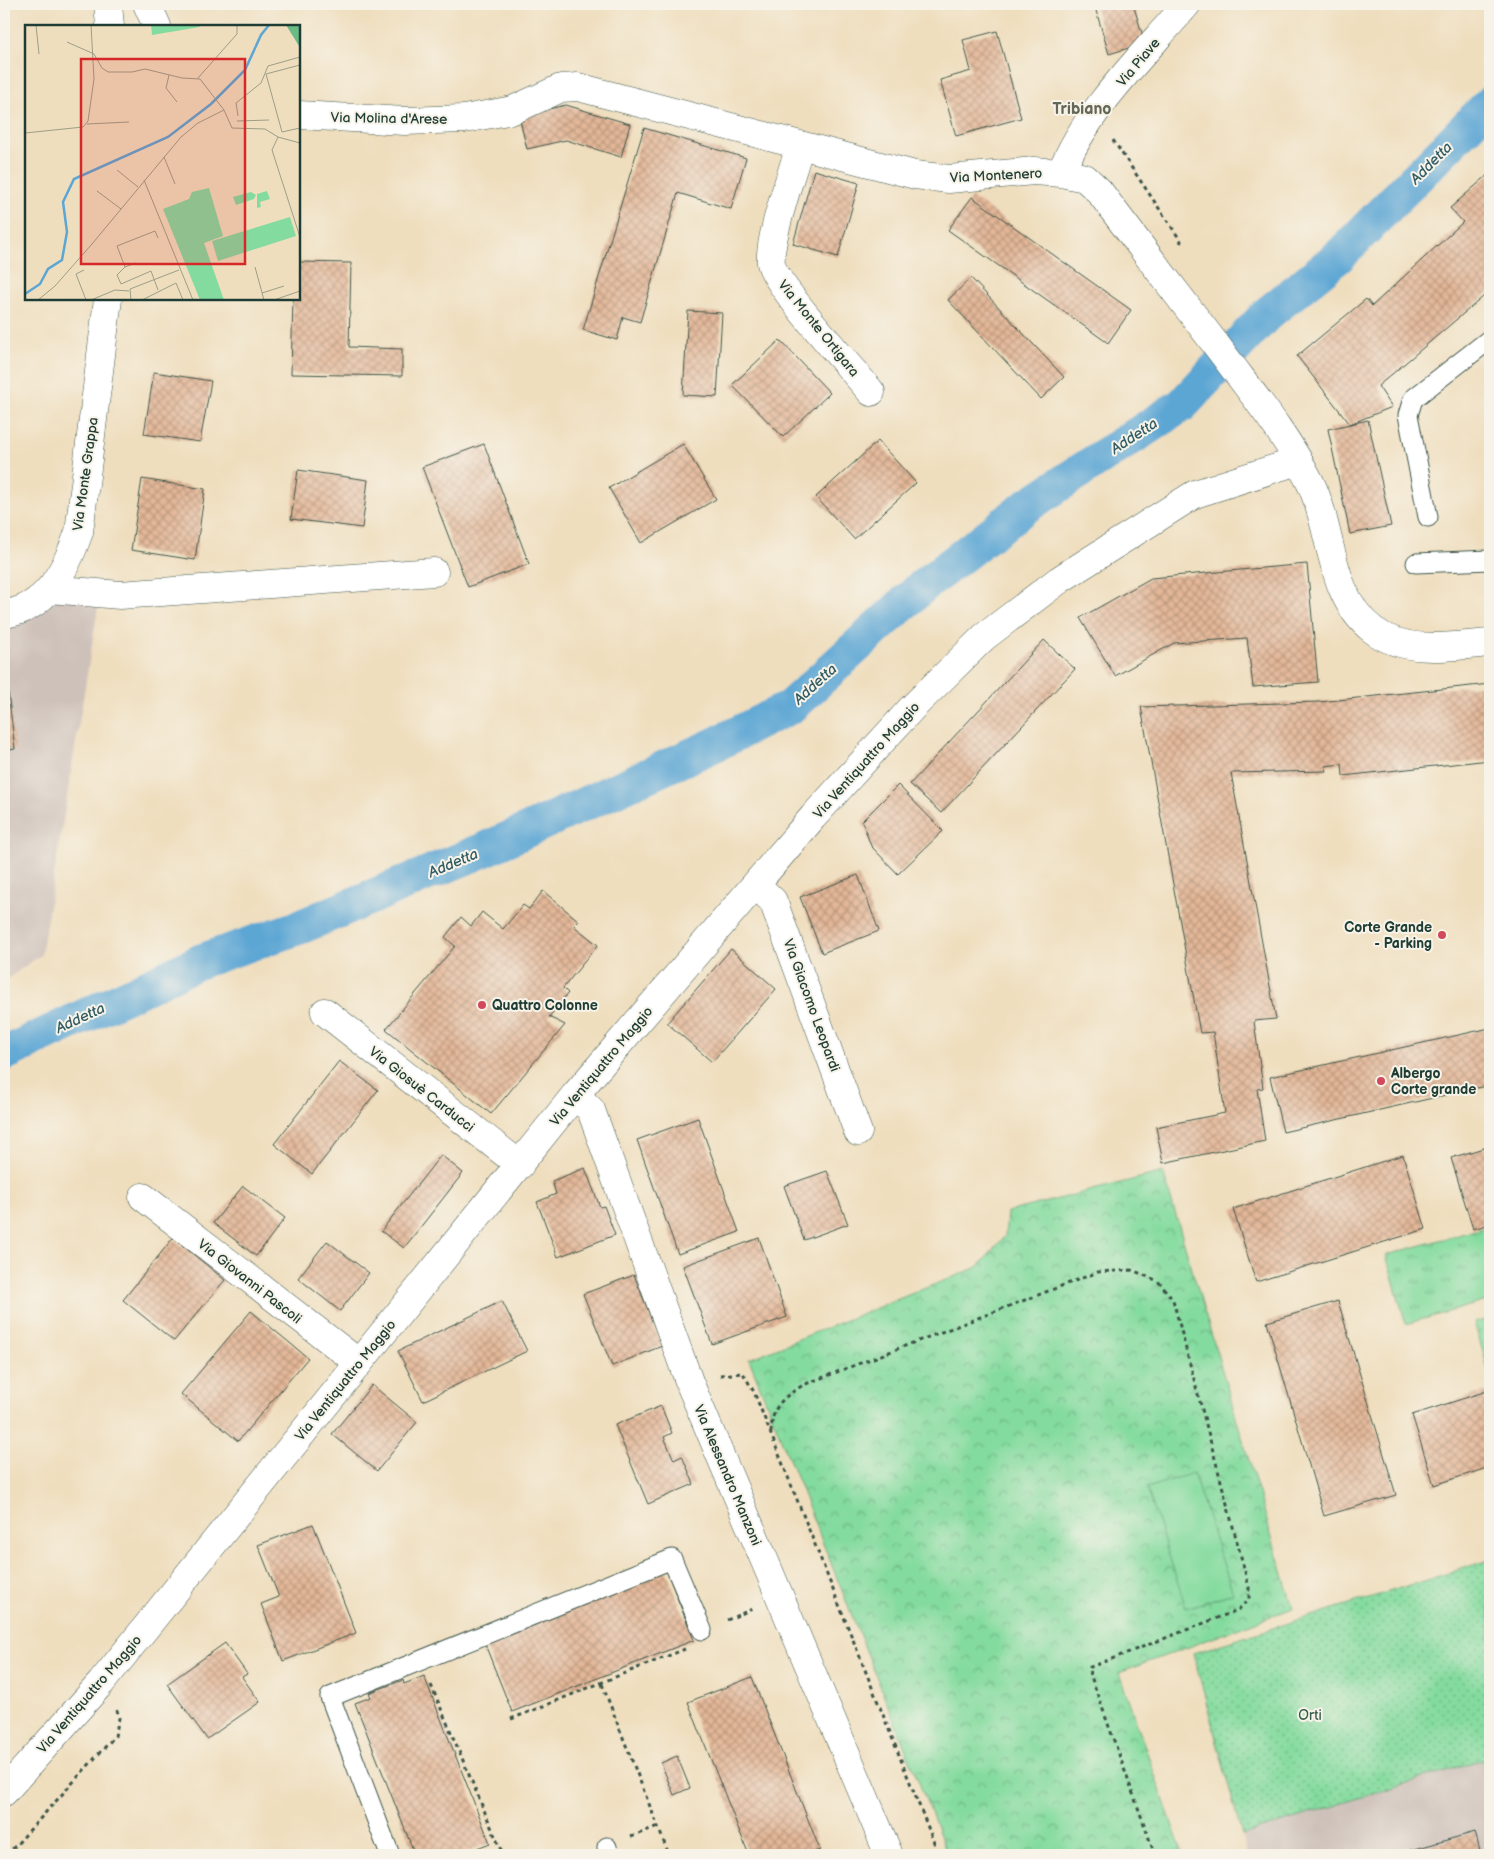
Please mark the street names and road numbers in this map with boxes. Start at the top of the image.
street label: Via Piave [1113,34,1164,90]
street label: Via Molina d'Arese [330,109,448,128]
street label: Via Montenero [949,165,1043,186]
street label: Via Monte Ortigara [774,276,863,380]
street label: Via Monte Grappa [69,416,102,532]
street label: Via Ventiquattro Maggio [810,699,923,822]
street label: Via Giacomo Leopardi [780,936,843,1074]
street label: Via Ventiquattro Maggio [546,1003,656,1130]
street label: Via Giosuè Carducci [366,1043,478,1136]
street label: Via Giovanni Pascoli [194,1235,305,1327]
street label: Via Ventiquattro Maggio [291,1316,400,1444]
street label: Via Alessandro Manzoni [690,1402,765,1548]
street label: Via Ventiquattro Maggio [33,1632,145,1757]

